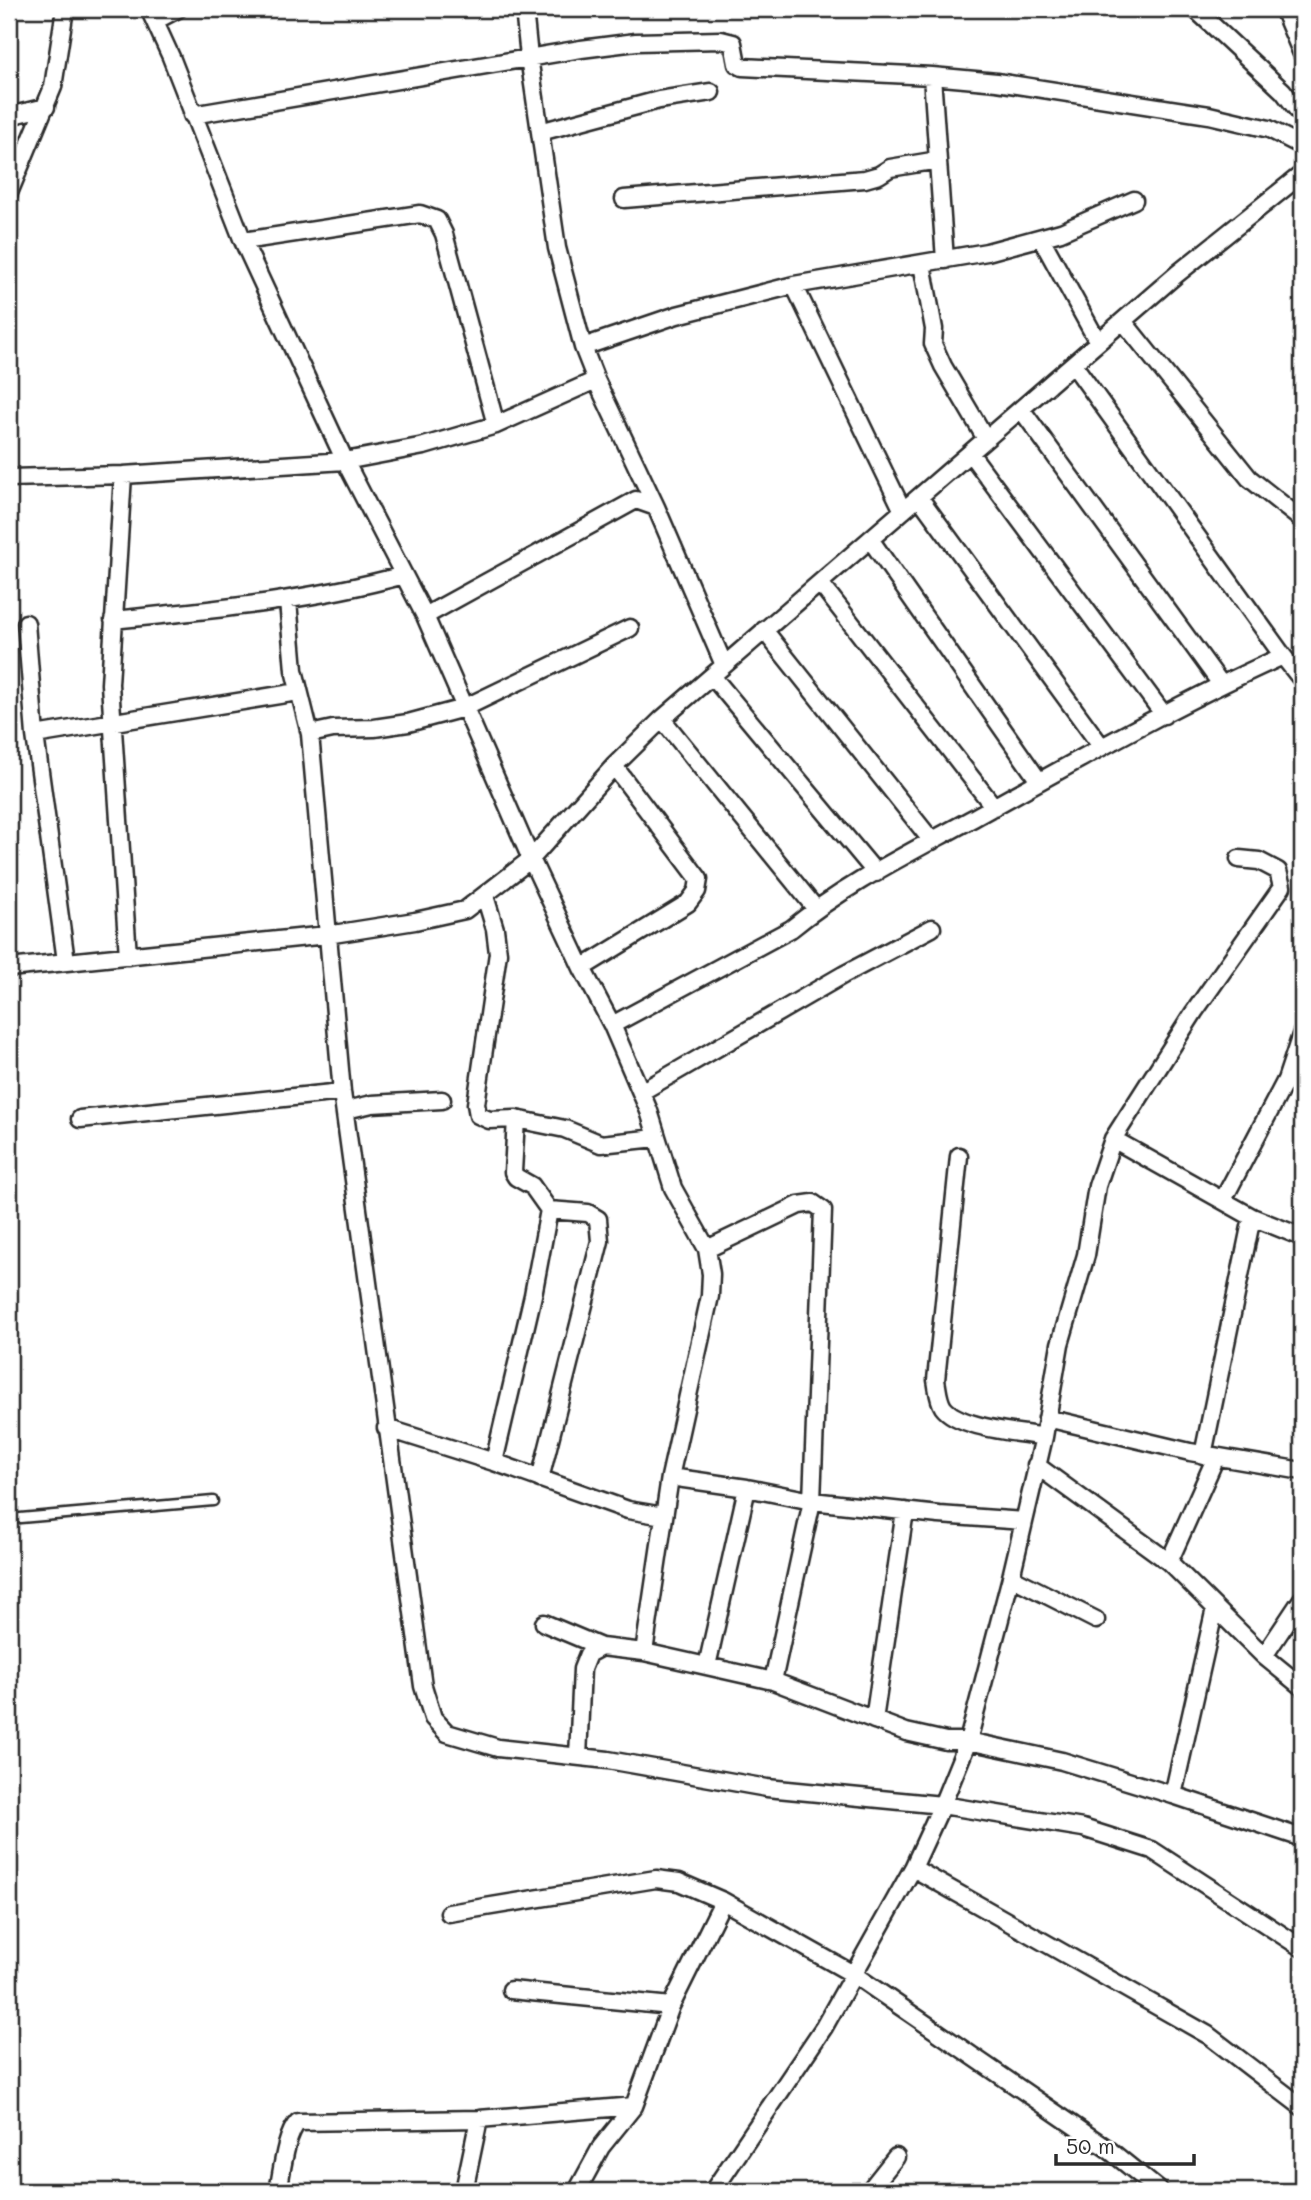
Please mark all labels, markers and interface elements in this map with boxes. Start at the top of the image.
scale bar [1056,2123,1194,2167]
text: 50 m [1066,2132,1115,2159]

